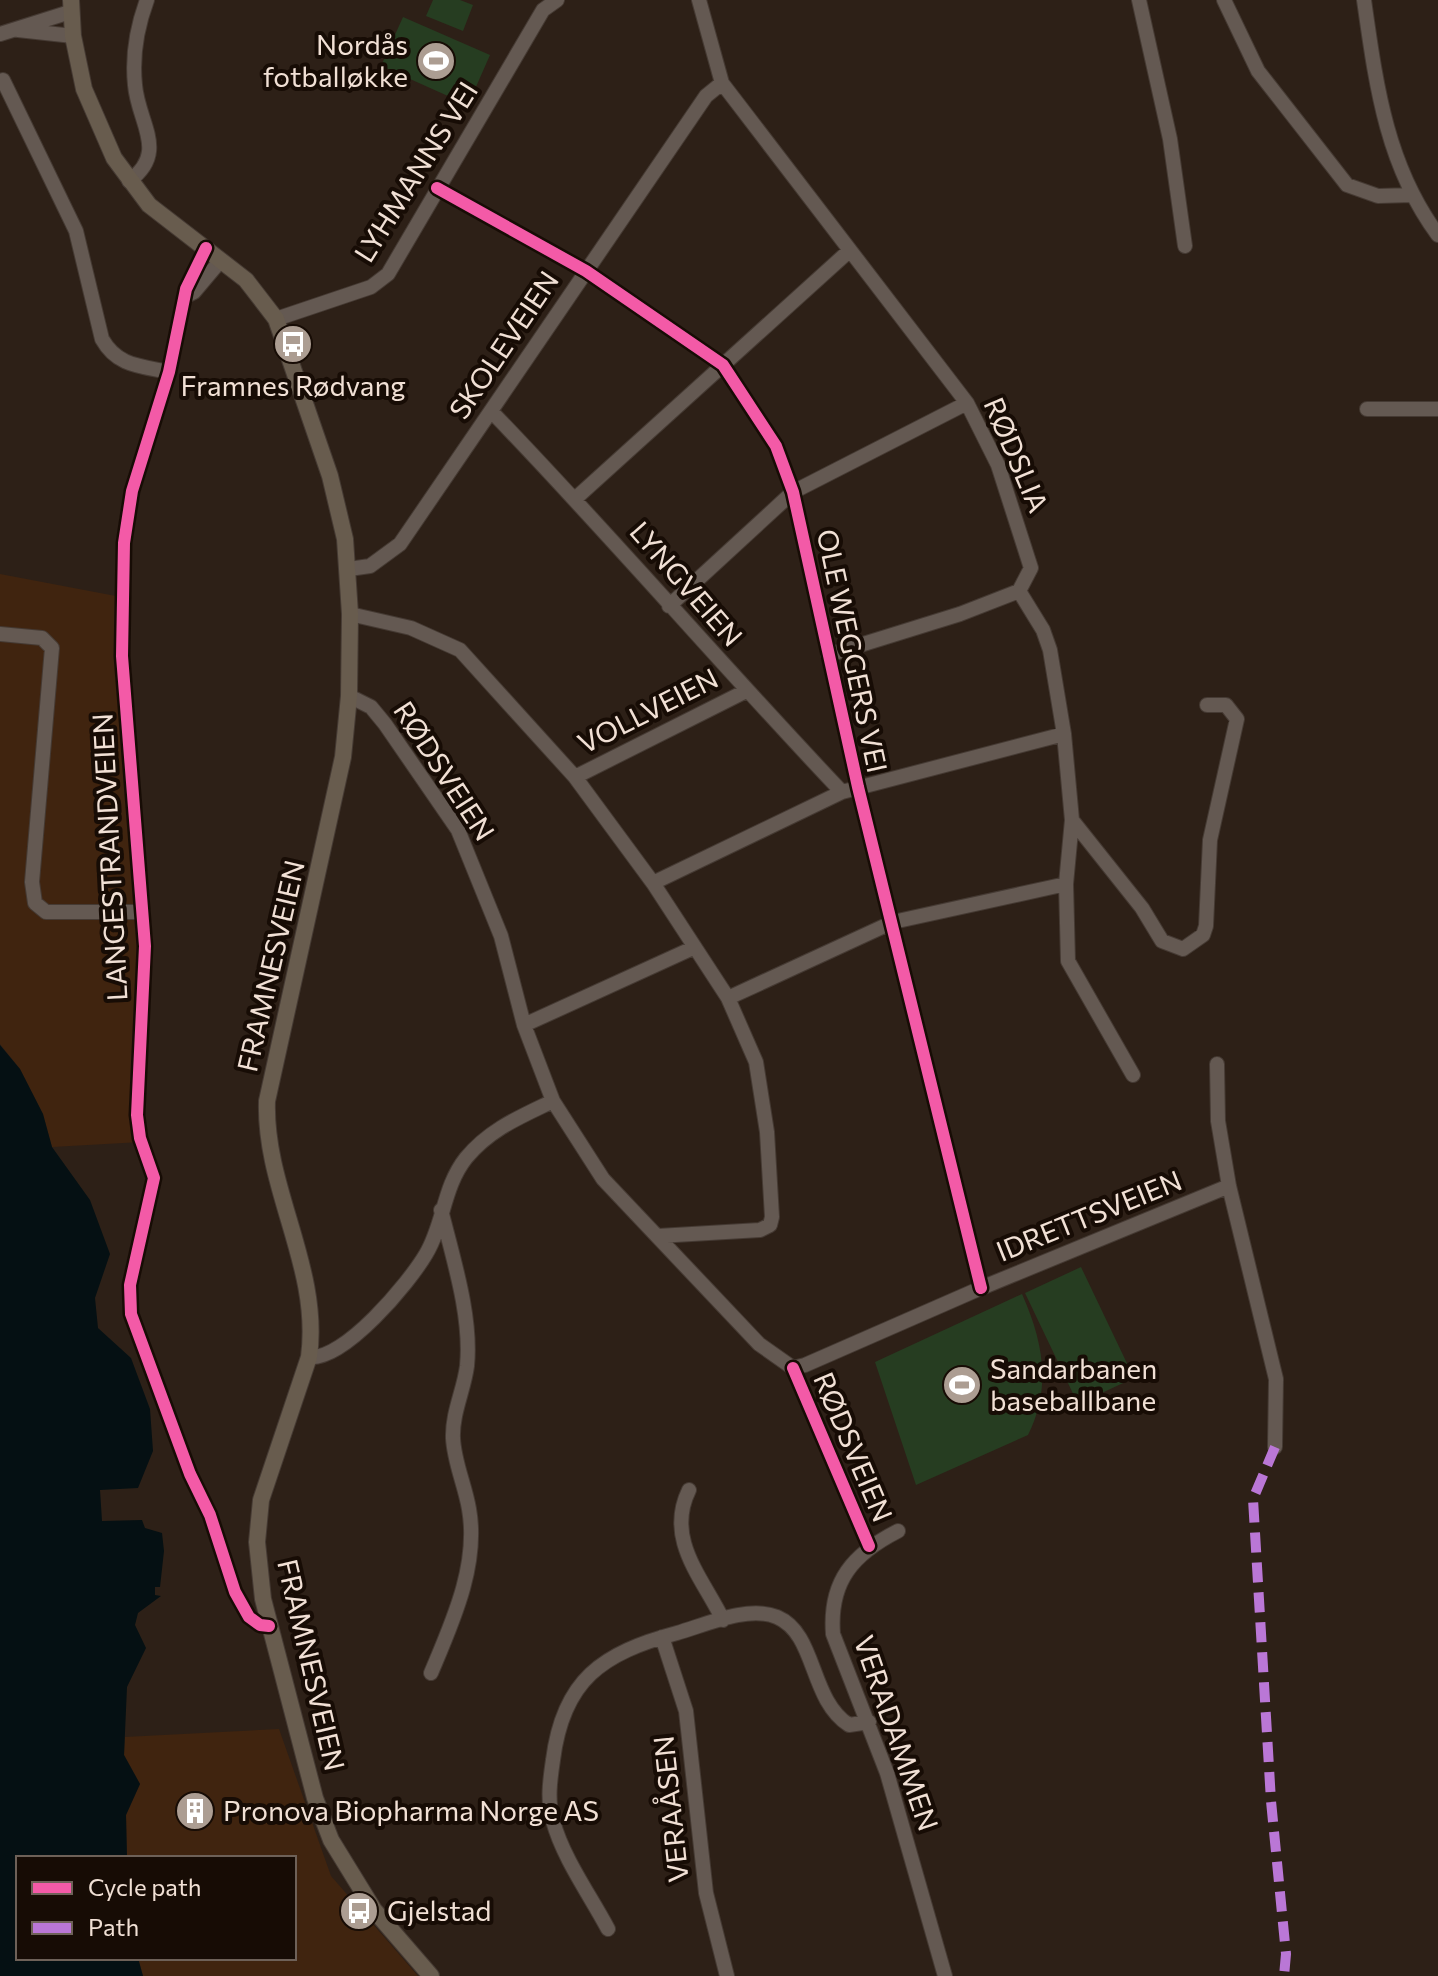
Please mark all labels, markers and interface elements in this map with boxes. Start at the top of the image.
place label: Nordås fotballøkke [263,27,408,93]
sports icon: Nordås fotballøkke [415,40,457,82]
street label: LYHMANNS VEI [346,75,484,268]
street label: SKOLEVEIEN [441,264,565,425]
bus stop icon: Framnes Rødvang [272,323,314,365]
place label: Framnes Rødvang [180,368,406,402]
street label: RØDSLIA [978,392,1056,517]
street label: LYNGVEIEN [623,514,750,653]
street label: OLE WEGGERS VEI [811,526,895,776]
street label: VOLLVEIEN [572,660,723,760]
street label: RØDSVEIEN [387,694,502,846]
street label: LANGESTRANDVEIEN [84,712,134,1002]
street label: FRAMNESVEIEN [229,857,311,1075]
street label: IDRETTSVEIEN [991,1162,1186,1268]
place label: Sandarbanen baseballbane [990,1351,1157,1417]
sports icon: Sandarbanen baseballbane [941,1364,983,1406]
street label: RØDSVEIEN [807,1367,901,1526]
street label: FRAMNESVEIEN [271,1556,353,1774]
street label: VERADAMMEN [848,1631,946,1835]
street label: VERAÅSEN [645,1734,695,1884]
building icon: Pronova Biopharma Norge AS [174,1790,216,1832]
place label: Pronova Biopharma Norge AS [223,1793,599,1827]
legend [16,1856,296,1960]
text: Cycle path [88,1872,202,1901]
bus stop icon: Gjelstad [338,1890,380,1932]
place label: Gjelstad [387,1893,492,1927]
text: Path [88,1912,139,1941]

